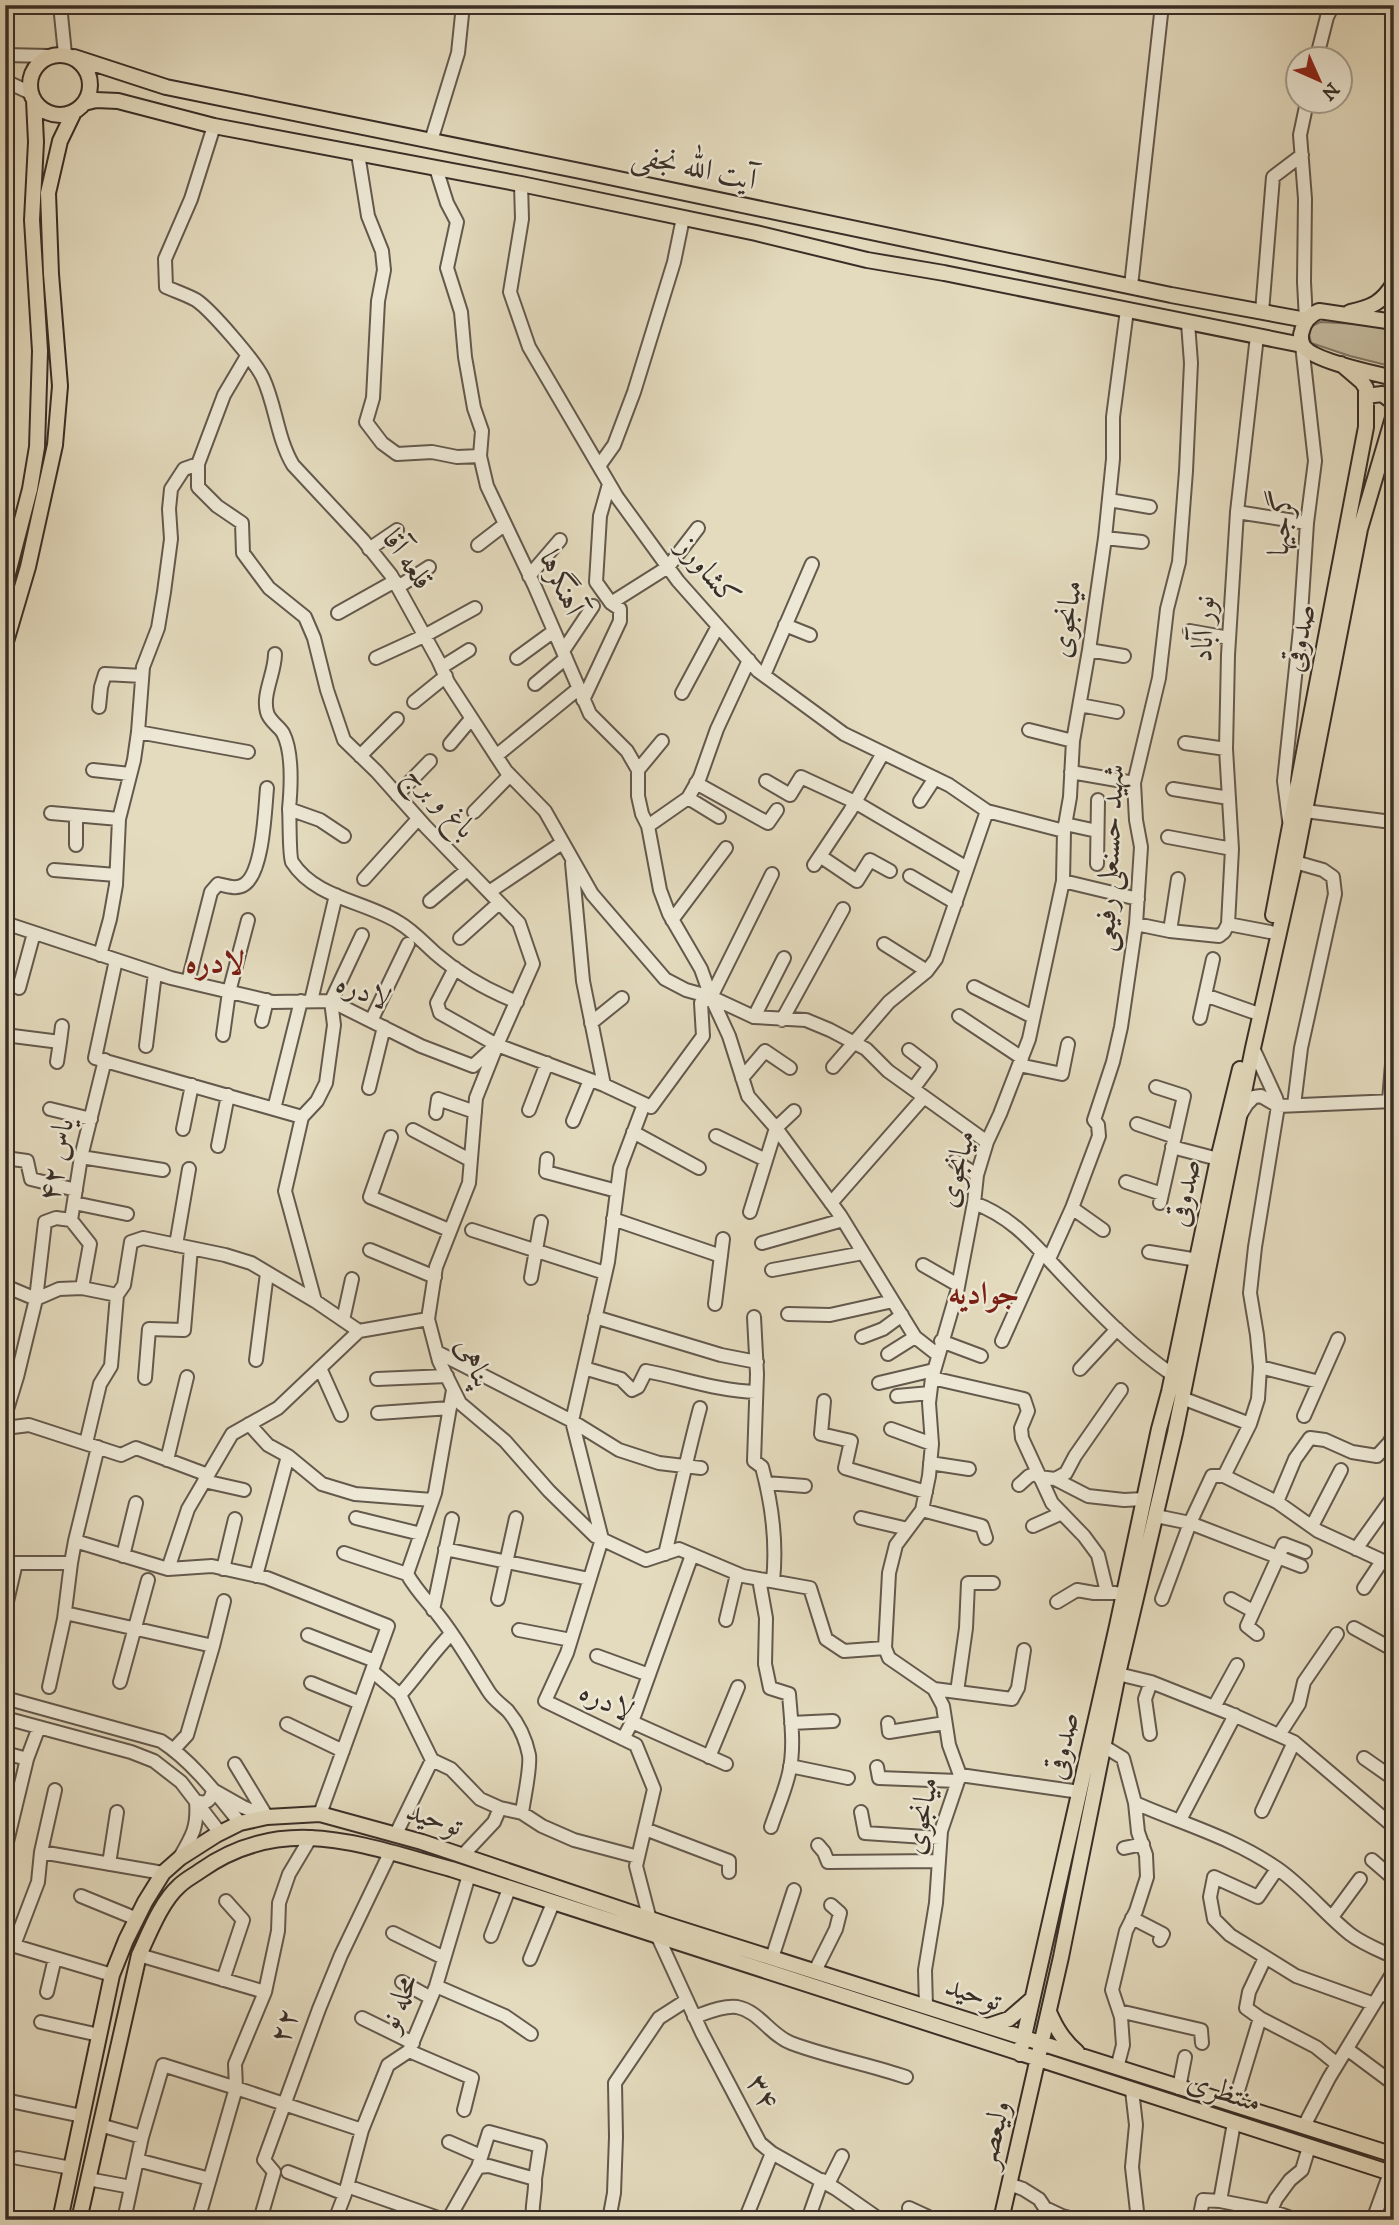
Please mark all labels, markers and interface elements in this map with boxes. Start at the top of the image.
north arrow [1284,46,1354,116]
text: N [1316,77,1344,105]
street label: آیت الله نجفی [628,131,764,202]
street label: گرجیها [1258,488,1303,557]
street label: قلعه آقا [373,522,442,598]
street label: کشاورز [666,527,748,614]
street label: آهنگرها [530,544,594,625]
street label: میانجوی [1043,577,1091,661]
street label: نور آباد [1183,595,1224,663]
street label: صدوقی [1275,601,1325,675]
street label: باغ و برج [392,757,483,851]
street label: شهید حسنعلی رفیعی [1087,763,1135,953]
district label: لادره [185,944,245,984]
street label: لادره [330,965,396,1019]
street label: یاس ۴۲ [31,1114,83,1205]
street label: میانجوی [930,1126,984,1212]
street label: صدوقی [1160,1156,1210,1230]
district label: جوادیه [948,1275,1020,1315]
street label: پناهی [444,1332,502,1395]
street label: لادره [573,1673,639,1731]
street label: صدوقی [1038,1709,1088,1783]
street label: میانجوی [896,1774,948,1858]
street label: توحید [401,1793,467,1846]
street label: توحید [940,1968,1006,2021]
street label: محله نو [369,1969,427,2040]
street label: ۲۲ [262,2003,308,2049]
street label: منتظری [1182,2063,1266,2121]
street label: ۳۴ [737,2068,787,2116]
street label: ولیعصر [968,2097,1020,2174]

